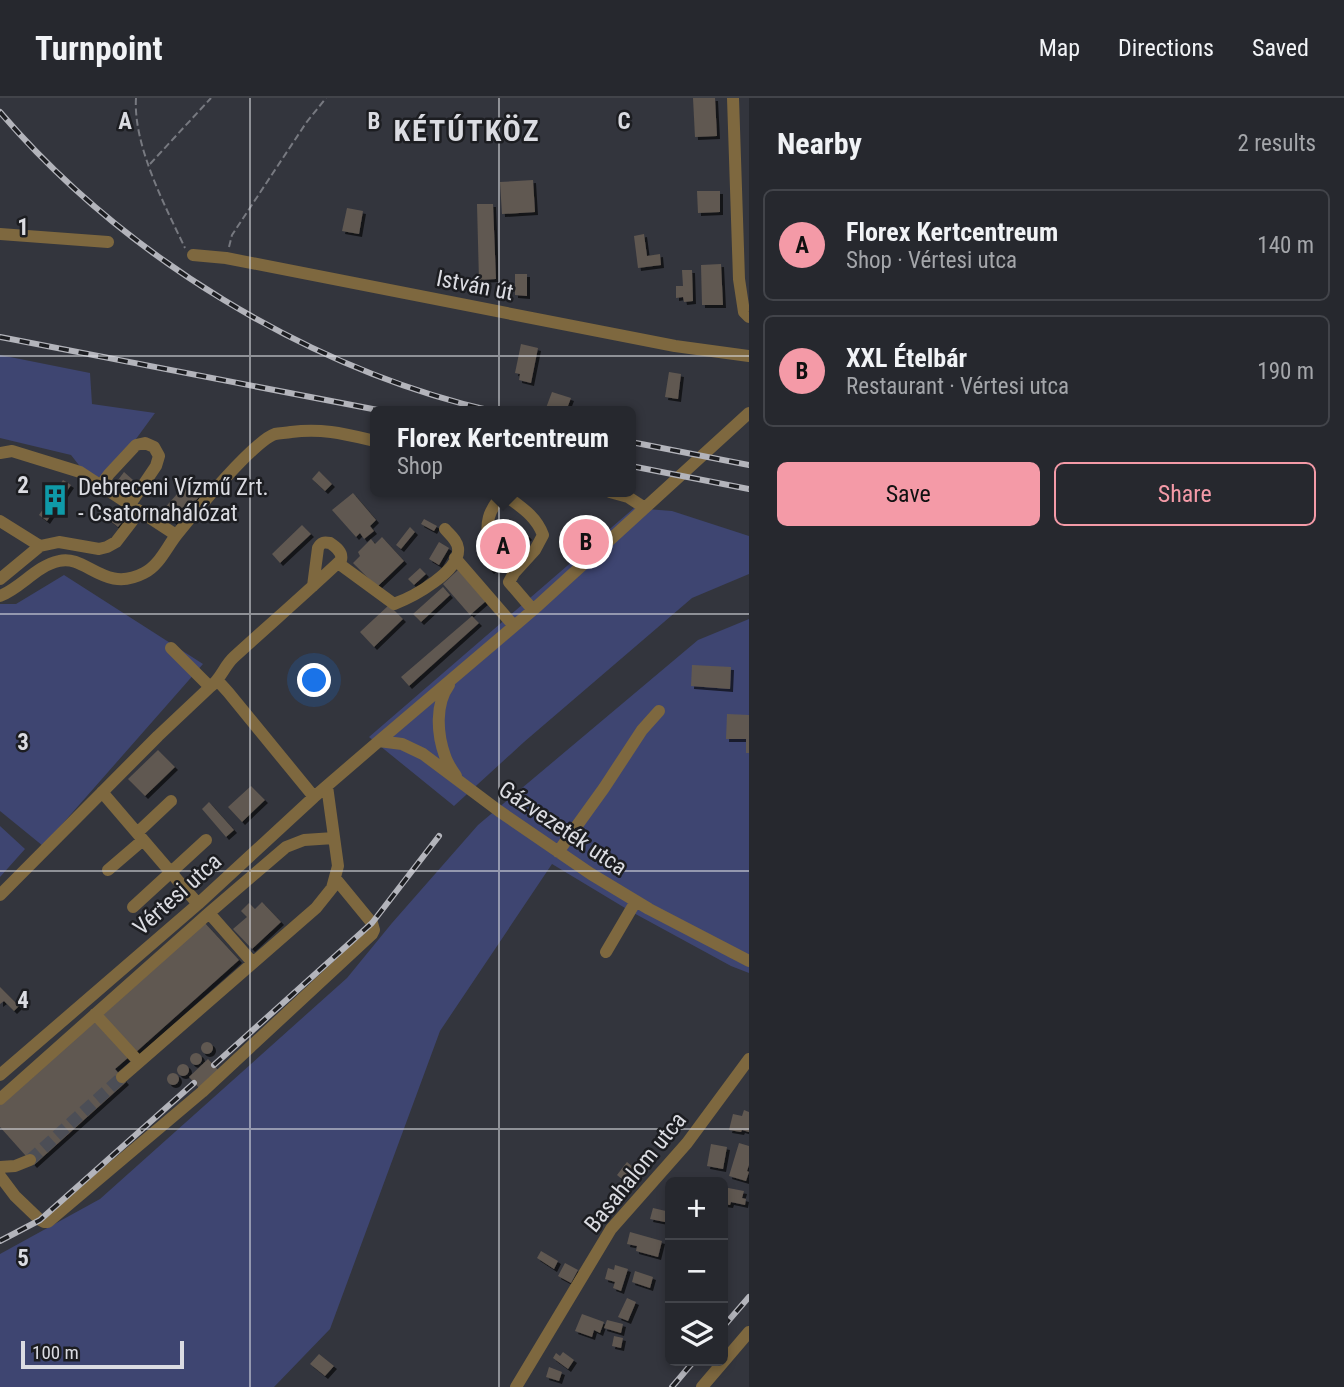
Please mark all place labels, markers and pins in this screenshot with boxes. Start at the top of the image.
place label: Debreceni Vízmű Zrt. - Csatornahálózat [78,474,269,527]
building icon: Debreceni Vízmű Zrt. - Csatornahálózat [38,483,72,517]
pin: B [563,516,609,568]
pin: A [480,520,526,572]

